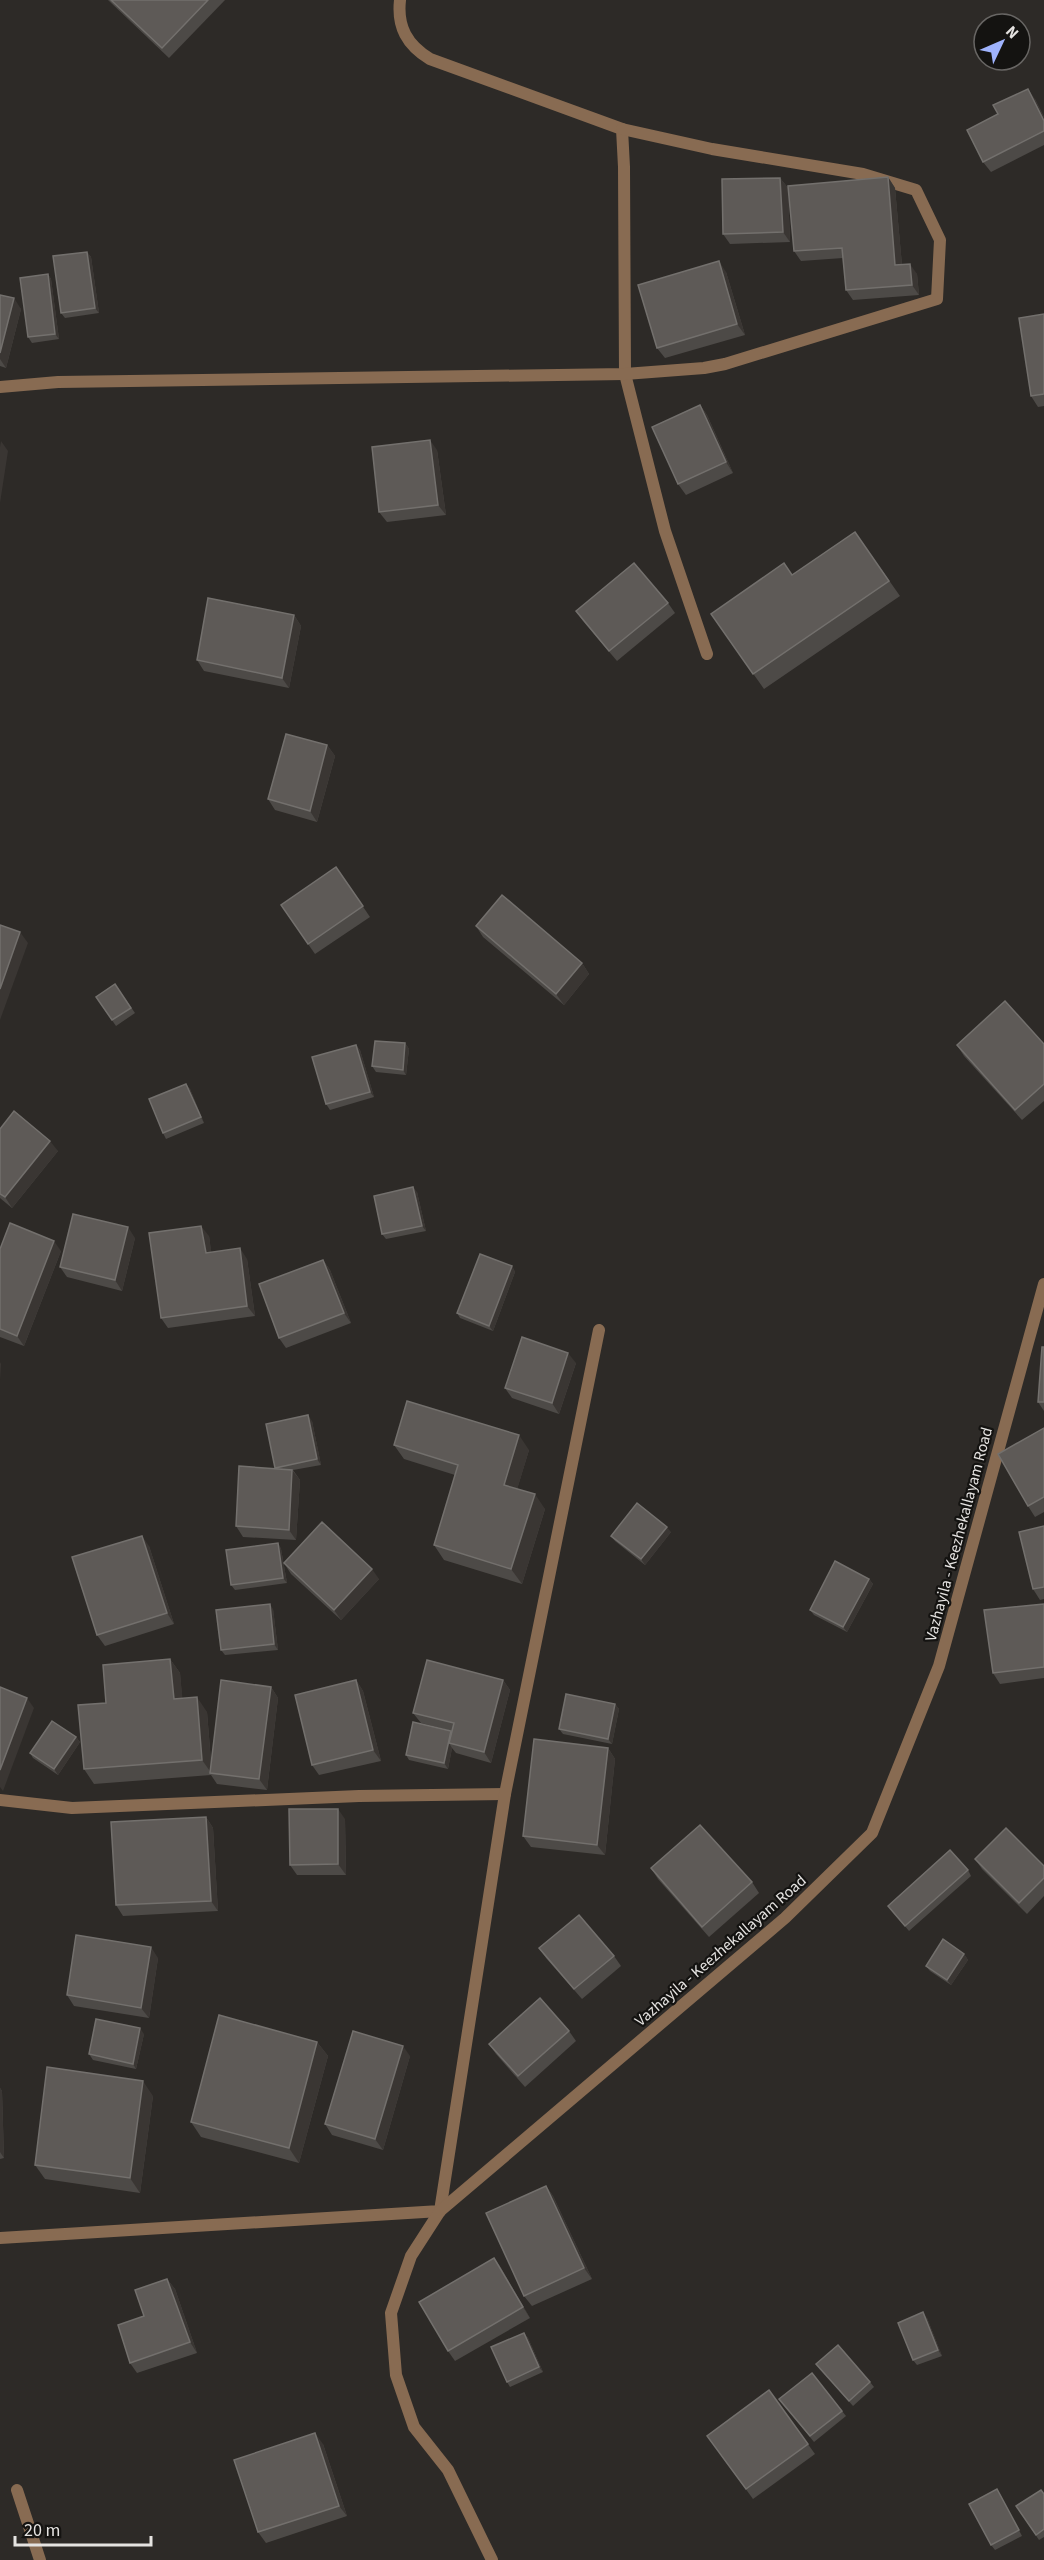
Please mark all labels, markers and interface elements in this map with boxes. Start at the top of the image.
north arrow [972,12,1032,72]
text: N [1000,21,1024,44]
street label: Vazhayila - Keezhekallayam Road [920,1425,998,1644]
street label: Vazhayila - Keezhekallayam Road [630,1870,811,2032]
scale bar [15,2509,152,2547]
text: 20 m [24,2518,60,2543]

